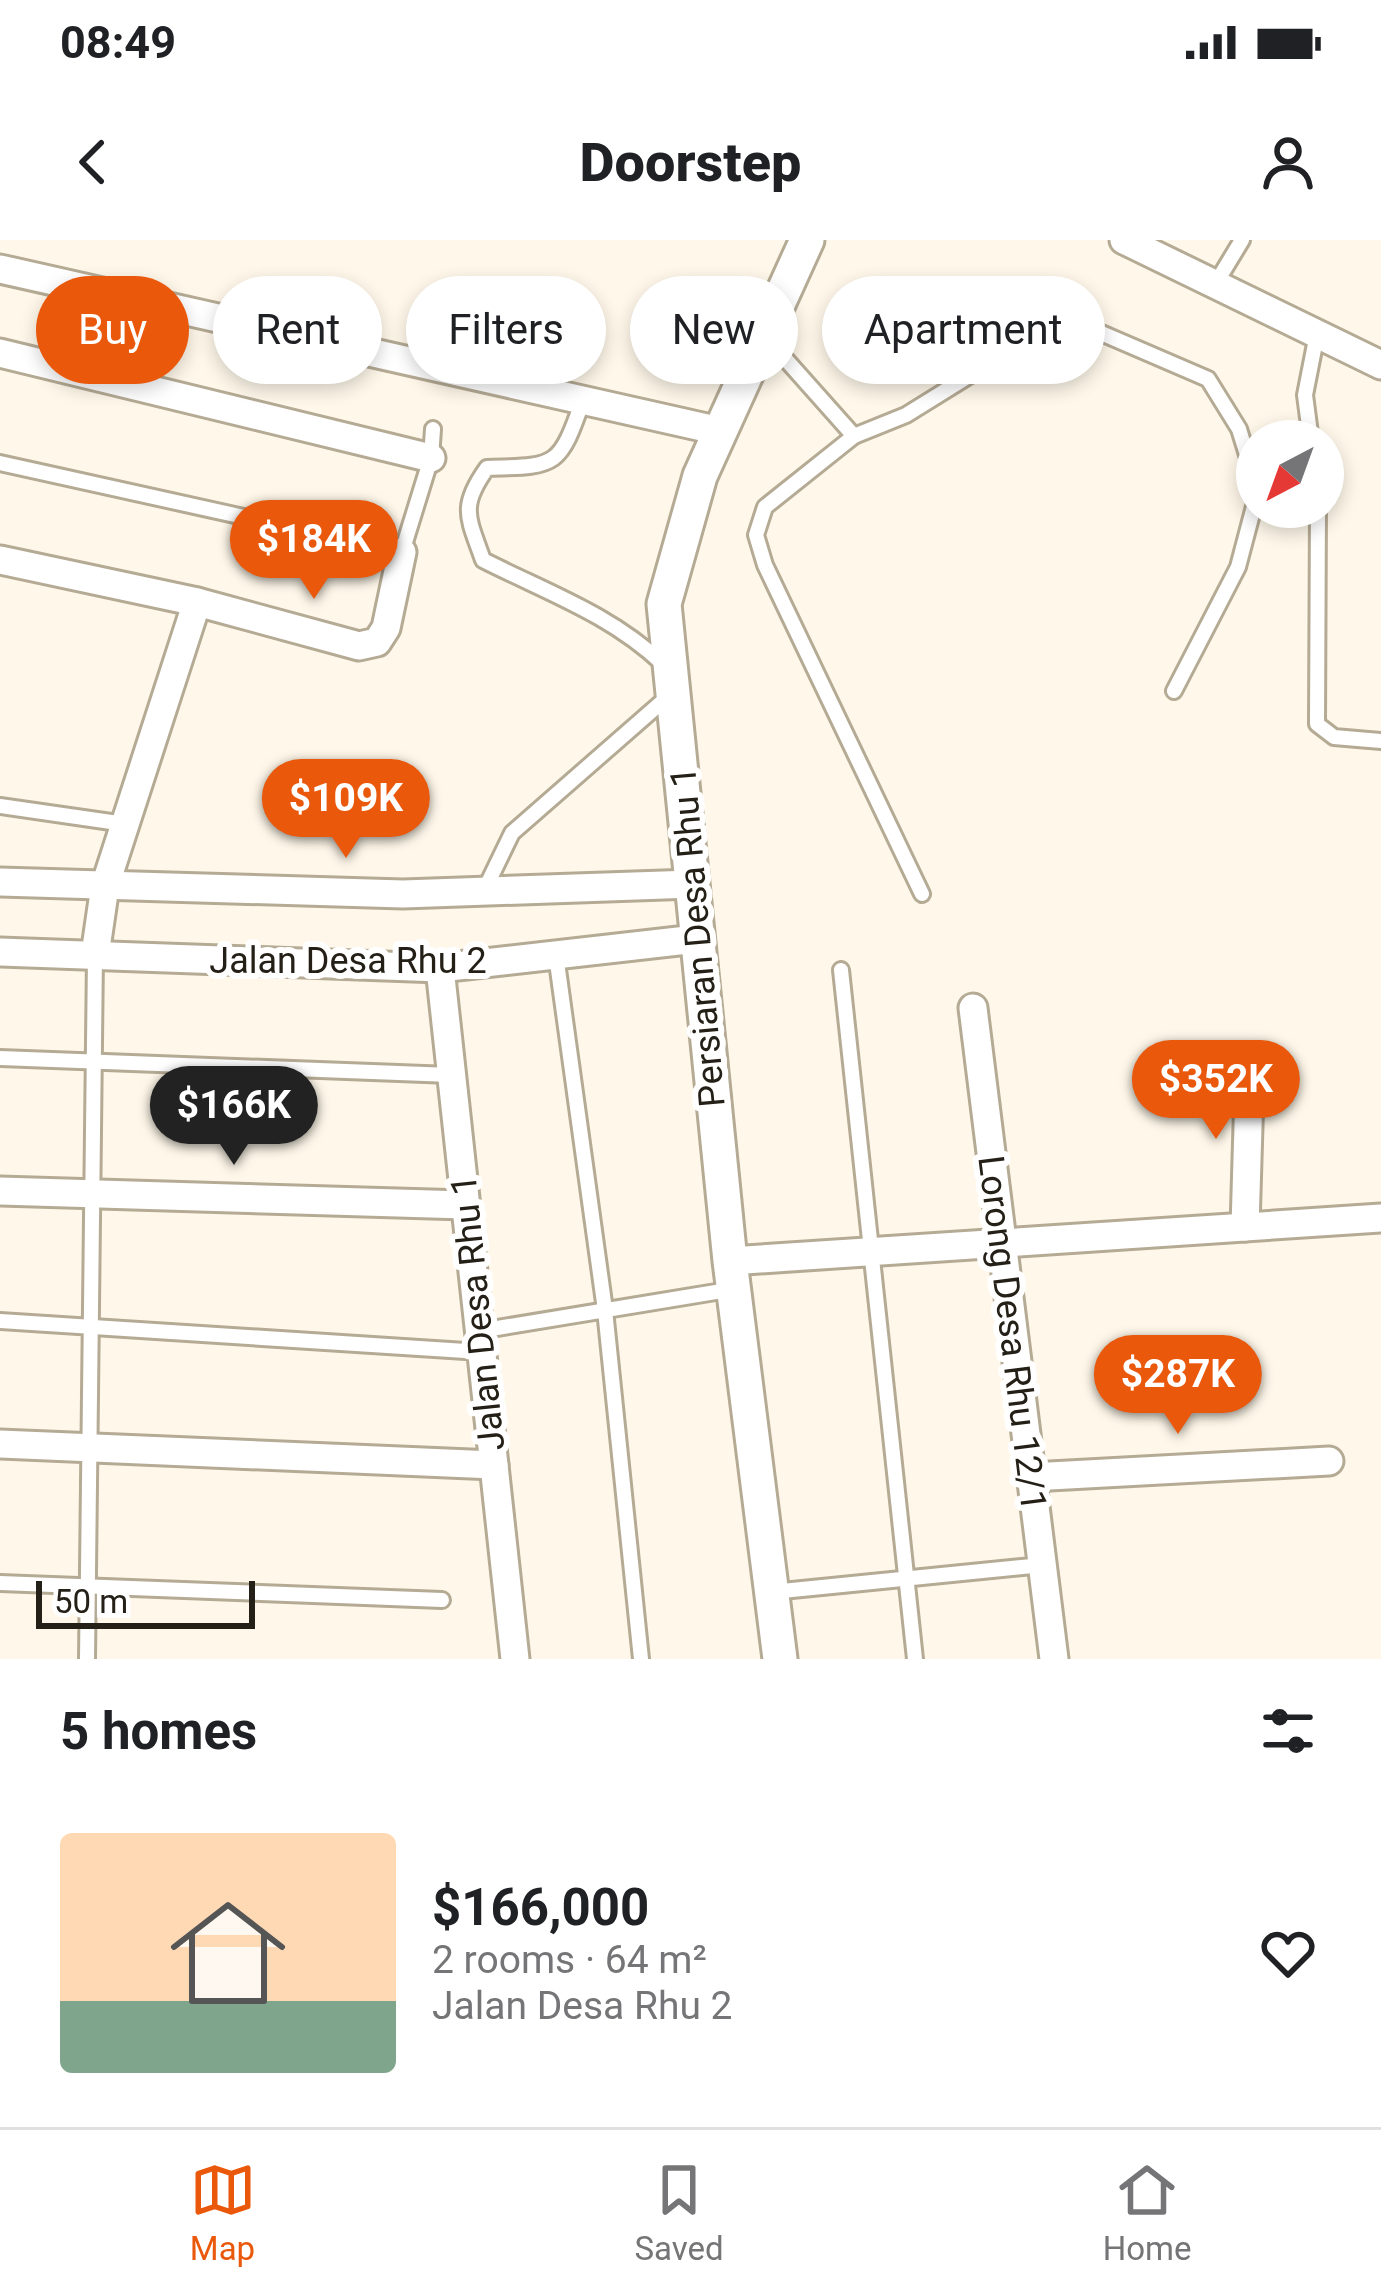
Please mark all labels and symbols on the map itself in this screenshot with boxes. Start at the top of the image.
north arrow [1236,420,1344,528]
pin: $184K [230,500,398,602]
pin: $109K [262,759,430,861]
street label: Persiaran Desa Rhu 1 [662,765,734,1109]
street label: Jalan Desa Rhu 2 [209,940,487,982]
pin: $352K [1132,1040,1300,1142]
pin: $166K [150,1066,318,1168]
street label: Lorong Desa Rhu 12/1 [969,1153,1055,1513]
street label: Jalan Desa Rhu 1 [443,1173,513,1453]
pin: $287K [1094,1335,1262,1437]
scale bar [36,1575,255,1628]

